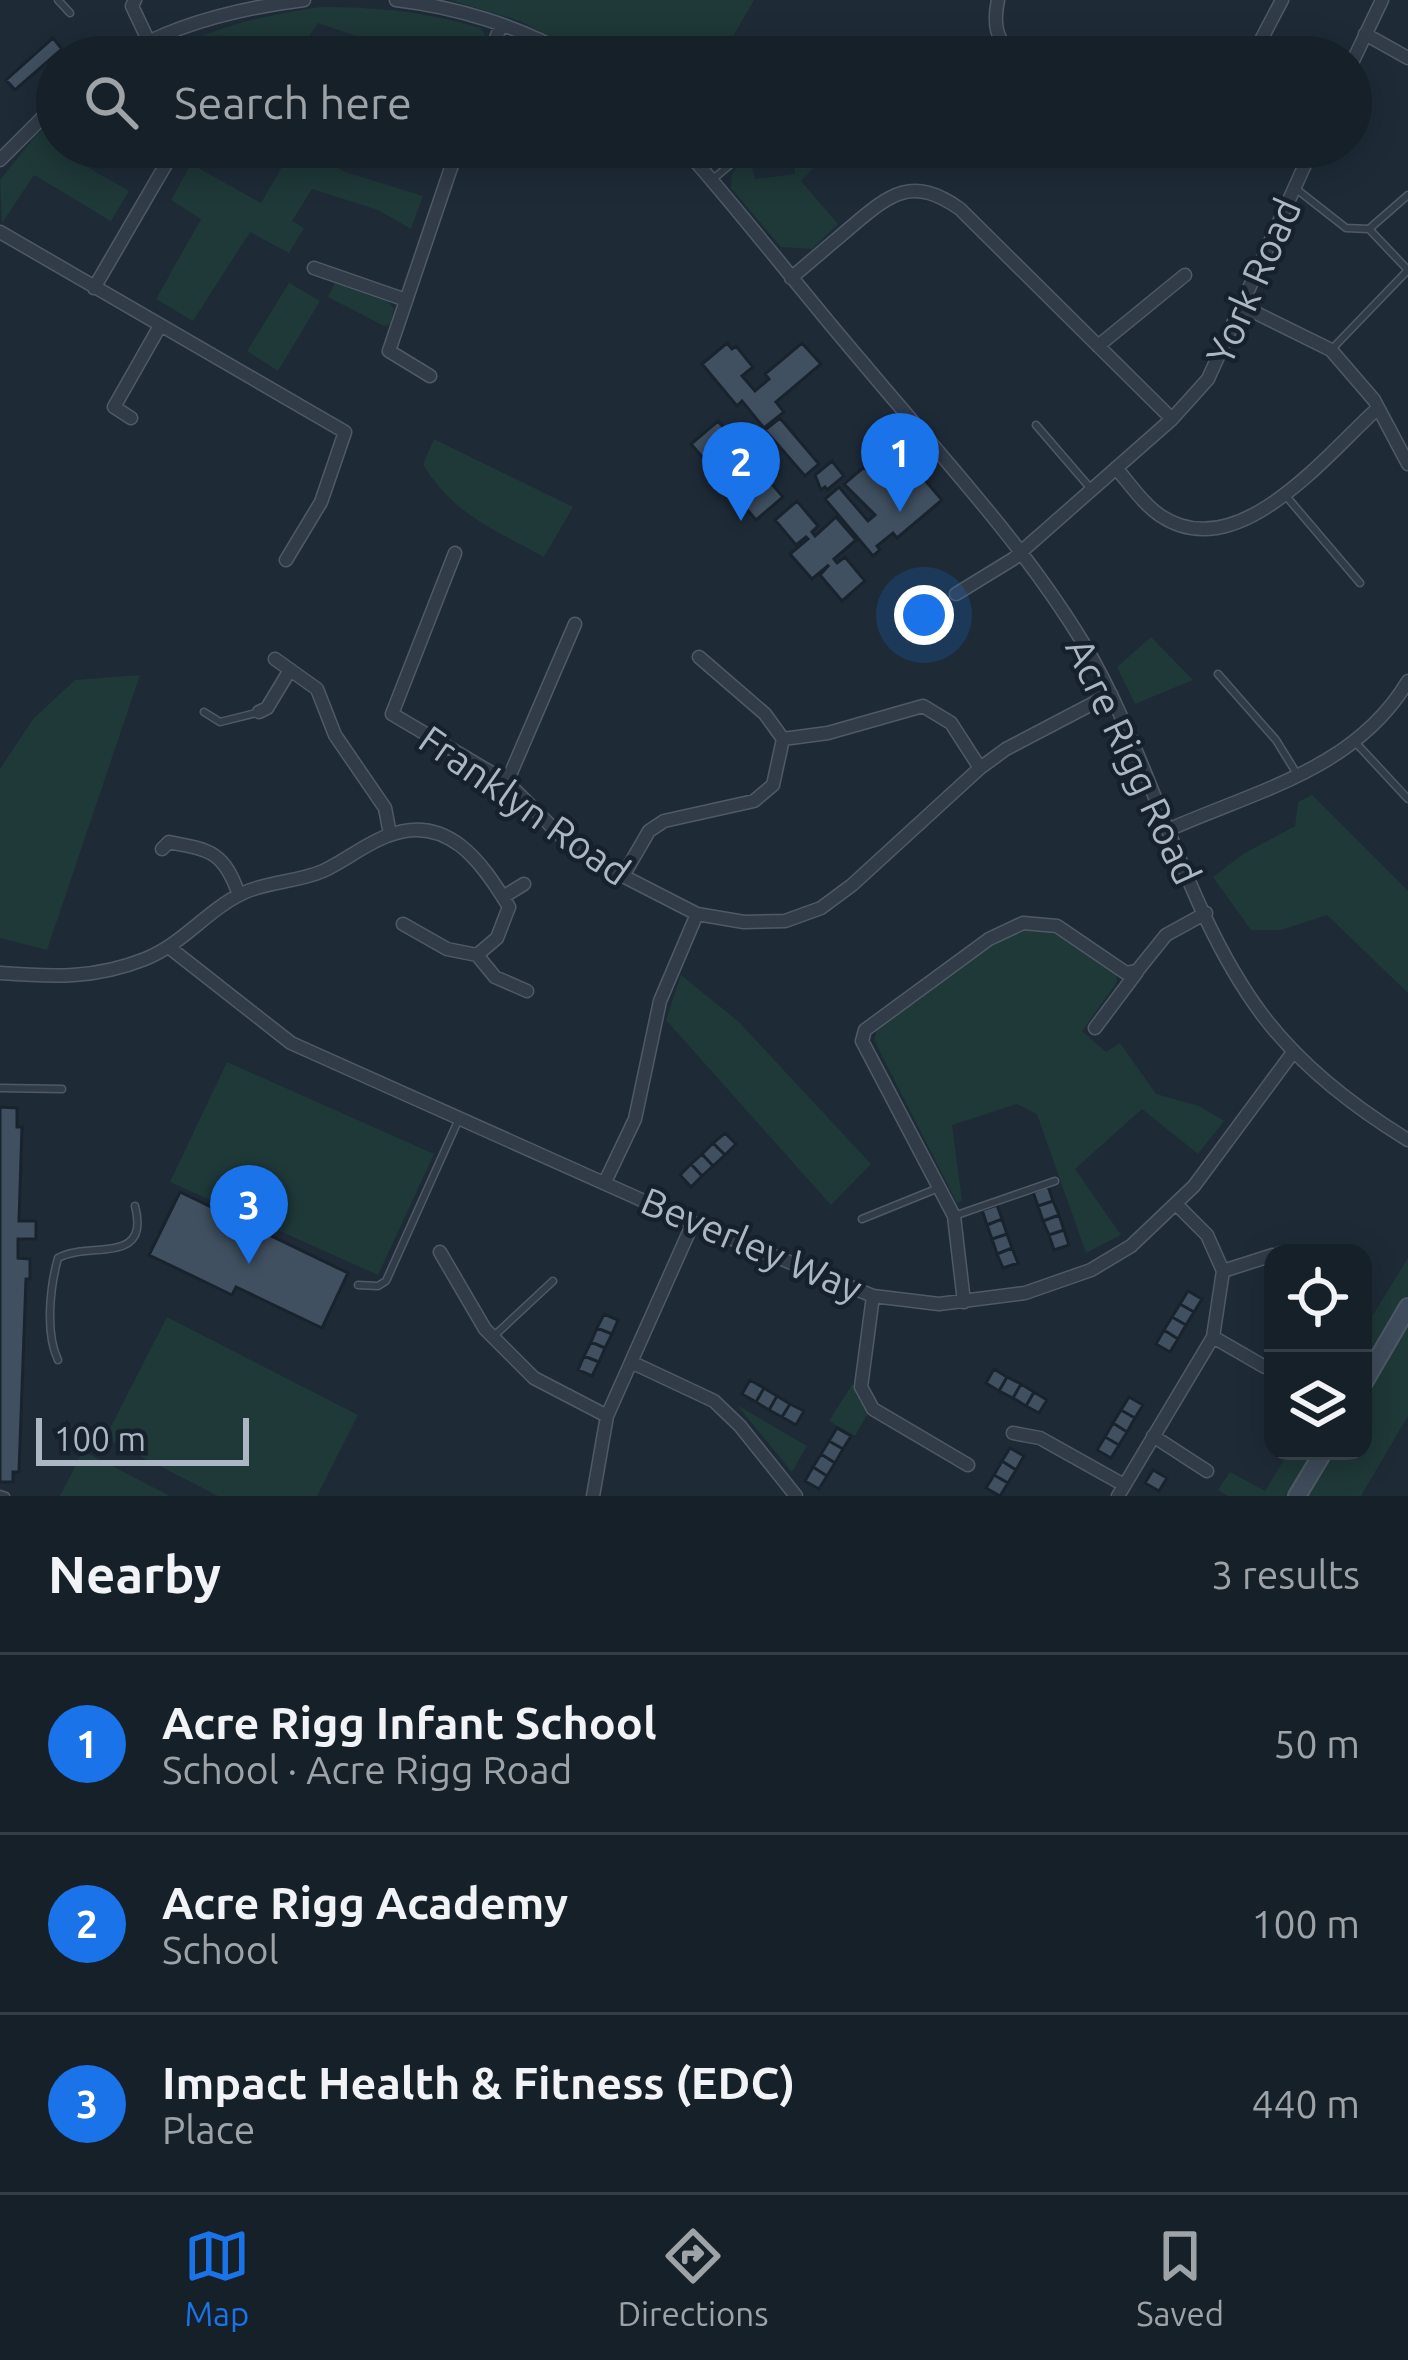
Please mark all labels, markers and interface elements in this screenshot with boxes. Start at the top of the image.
search box [36,36,1372,168]
icon: search [78,69,144,135]
text: Search here [174,77,412,128]
street label: York Road [1197,191,1309,371]
pin: 1 [861,413,939,512]
pin: 2 [702,422,780,521]
your location [894,585,954,645]
street label: Acre Rigg Road [1058,631,1210,891]
street label: Franklyn Road [412,717,638,893]
pin: 3 [210,1165,288,1264]
street label: Beverley Way [635,1178,869,1310]
map controls [1264,1244,1372,1460]
button: locate [1264,1244,1372,1352]
button: layers [1264,1352,1372,1460]
scale bar [36,1412,249,1465]
text: 100 m [54,1420,146,1457]
text: Nearby [48,1545,221,1603]
text: 3 results [1211,1553,1360,1596]
text: Acre Rigg Infant School [162,1697,657,1748]
text: 1 [76,1722,98,1765]
text: 50 m [1273,1722,1360,1765]
text: School · Acre Rigg Road [162,1748,572,1791]
text: Acre Rigg Academy [162,1877,568,1928]
text: 2 [76,1902,98,1945]
text: 100 m [1251,1902,1360,1945]
text: School [162,1928,279,1971]
text: Impact Health & Fitness (EDC) [162,2057,795,2108]
text: 3 [76,2082,98,2125]
text: 440 m [1251,2082,1360,2125]
text: Place [162,2108,255,2151]
tab: Map [184,2223,250,2332]
tab: Directions [618,2223,768,2332]
tab: Saved [1136,2223,1224,2332]

